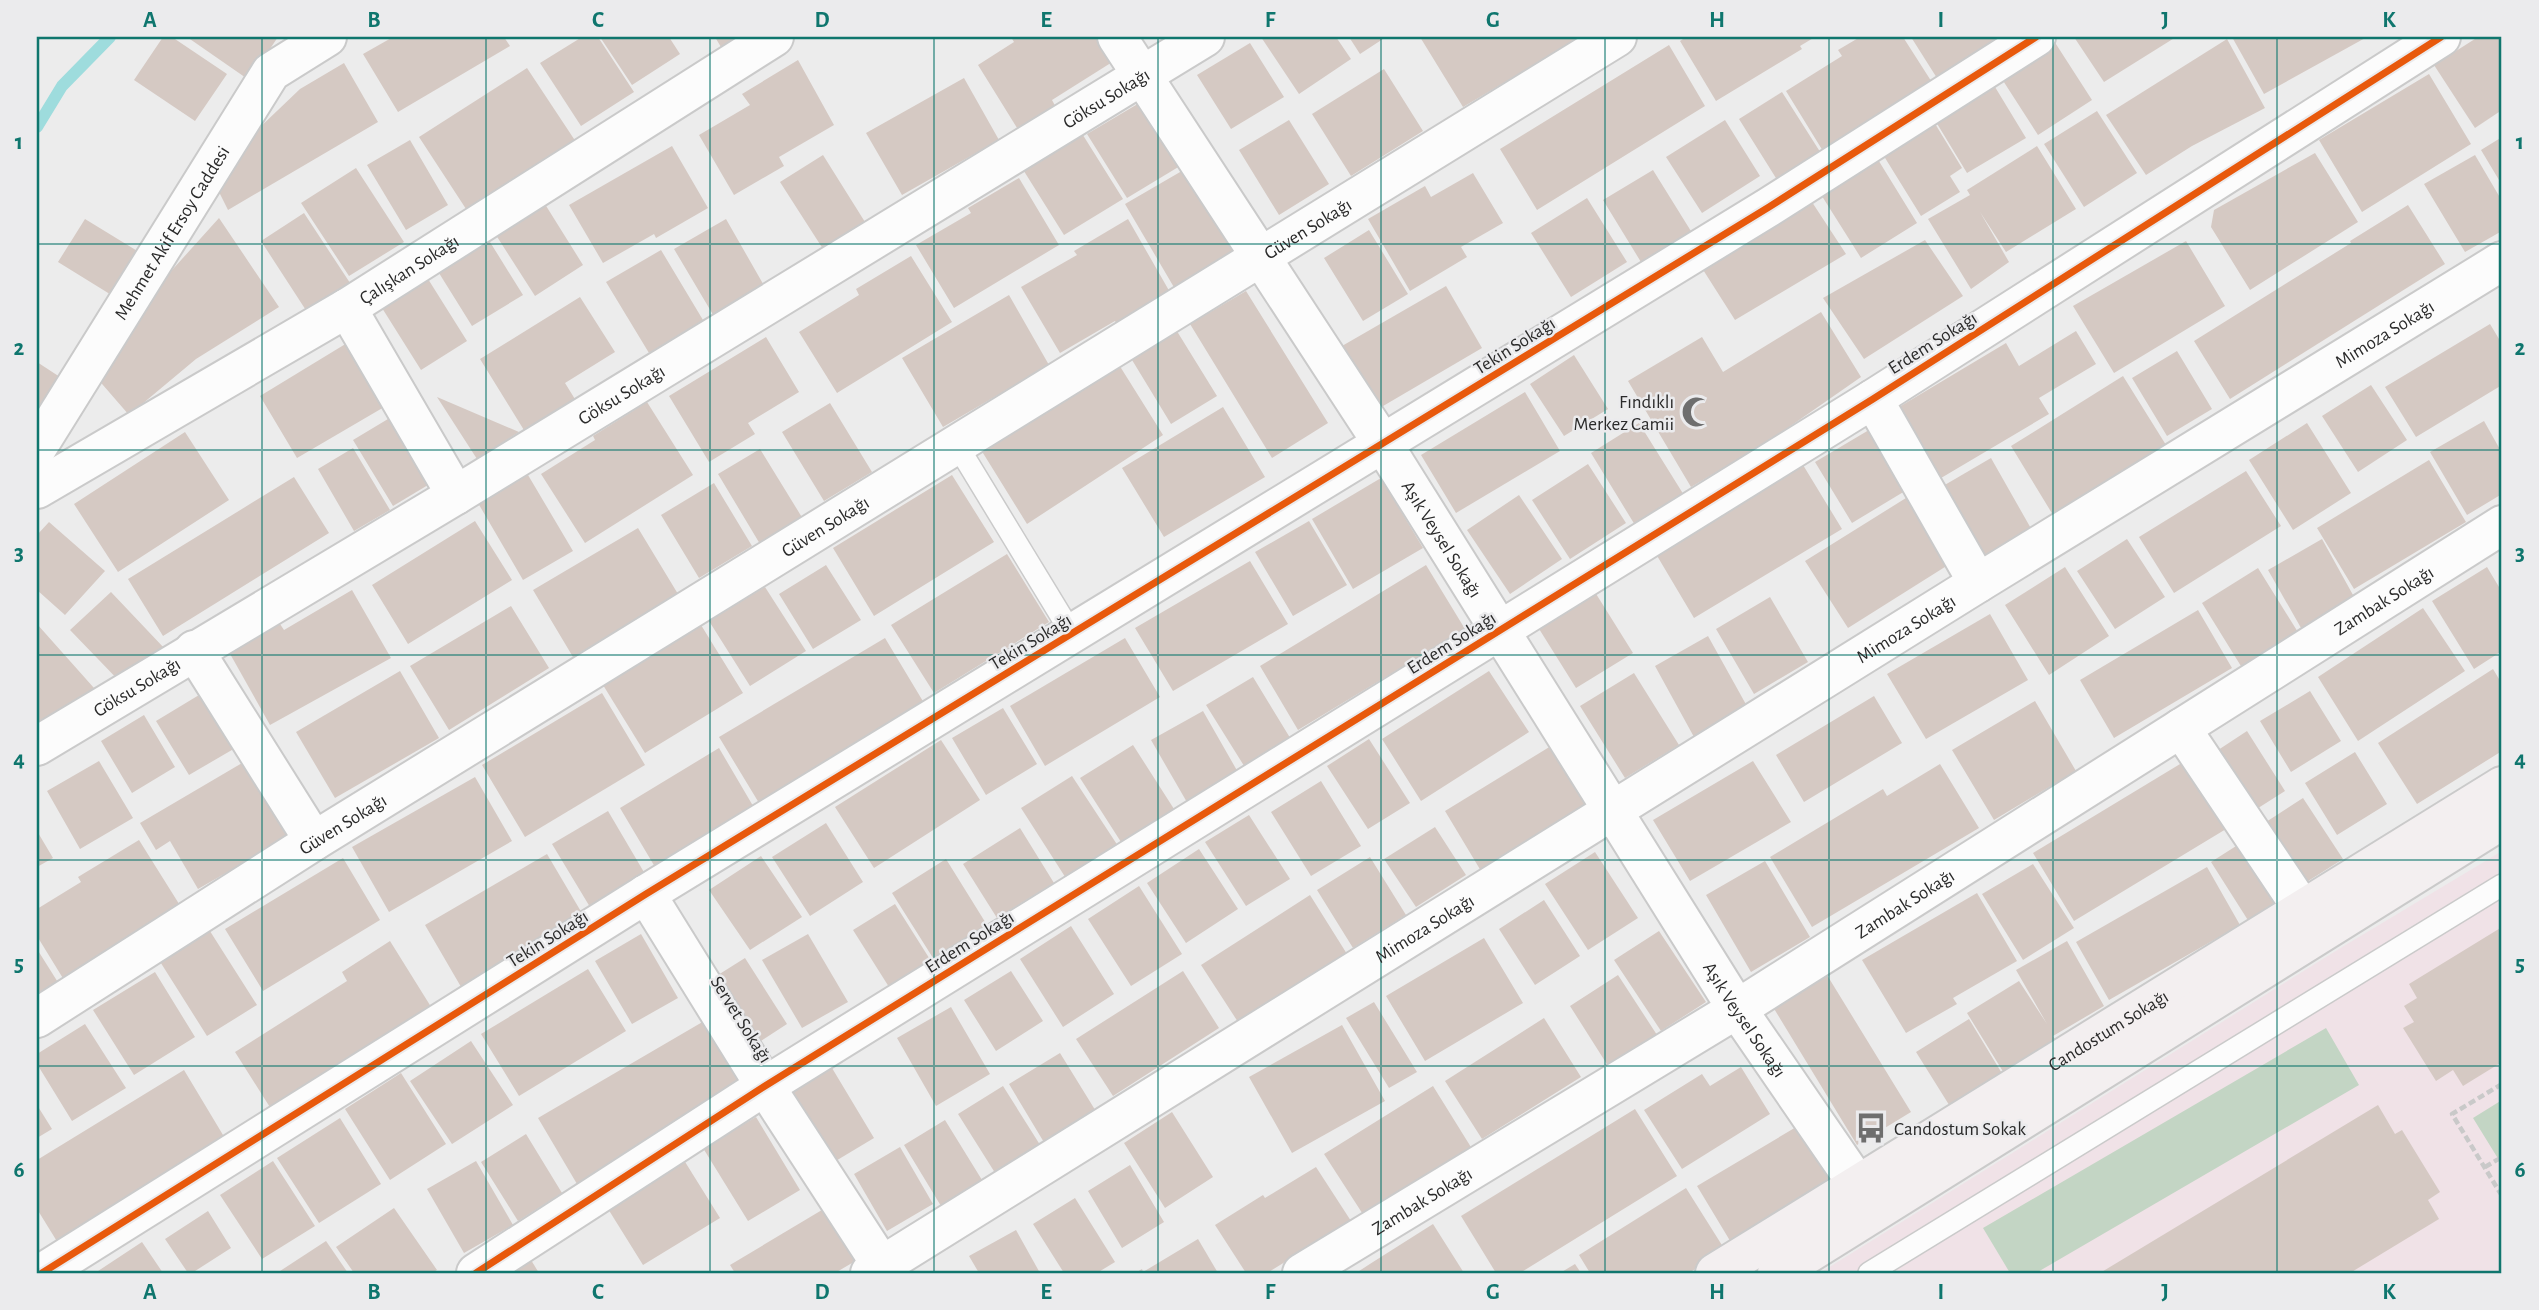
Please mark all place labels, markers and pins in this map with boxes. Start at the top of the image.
place label: Fındıklı Merkez Camii [1574,393,1674,434]
mosque icon: Fındıklı Merkez Camii [1680,395,1714,429]
bus stop icon: Candostum Sokak [1854,1111,1888,1145]
place label: Candostum Sokak [1894,1120,2026,1139]

